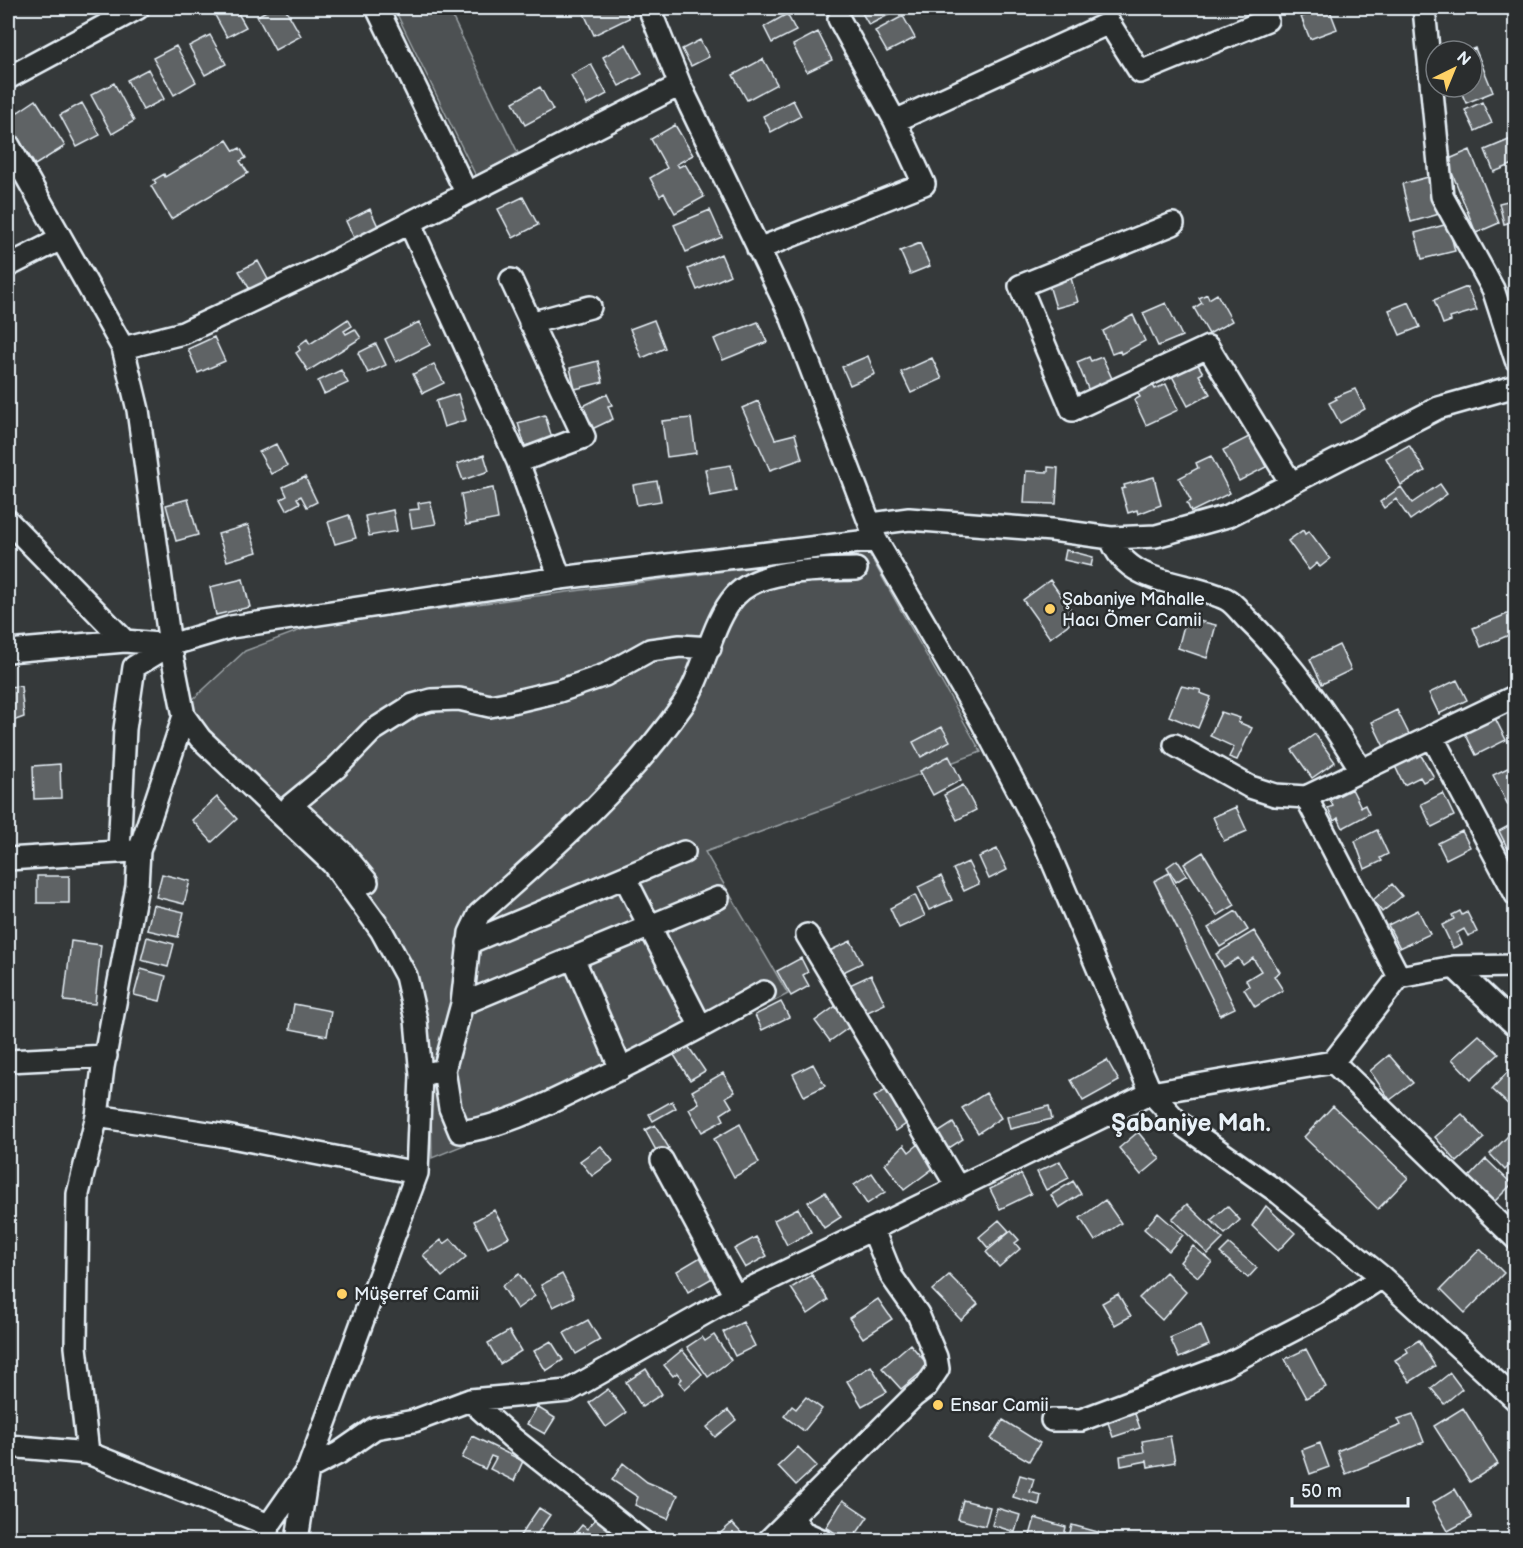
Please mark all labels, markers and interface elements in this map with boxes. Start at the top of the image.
north arrow [1424,39,1484,99]
text: N [1452,48,1474,70]
place label: Şabaniye Mahalle Hacı Ömer Camii [1062,589,1205,631]
marker: Şabaniye Mahalle Hacı Ömer Camii [1043,602,1057,616]
district label: Şabaniye Mah. [1111,1109,1271,1138]
place label: Müşerref Camii [354,1284,479,1305]
marker: Müşerref Camii [335,1287,349,1301]
place label: Ensar Camii [950,1395,1049,1416]
marker: Ensar Camii [931,1398,945,1412]
scale bar [1292,1470,1408,1508]
text: 50 m [1301,1481,1342,1502]

